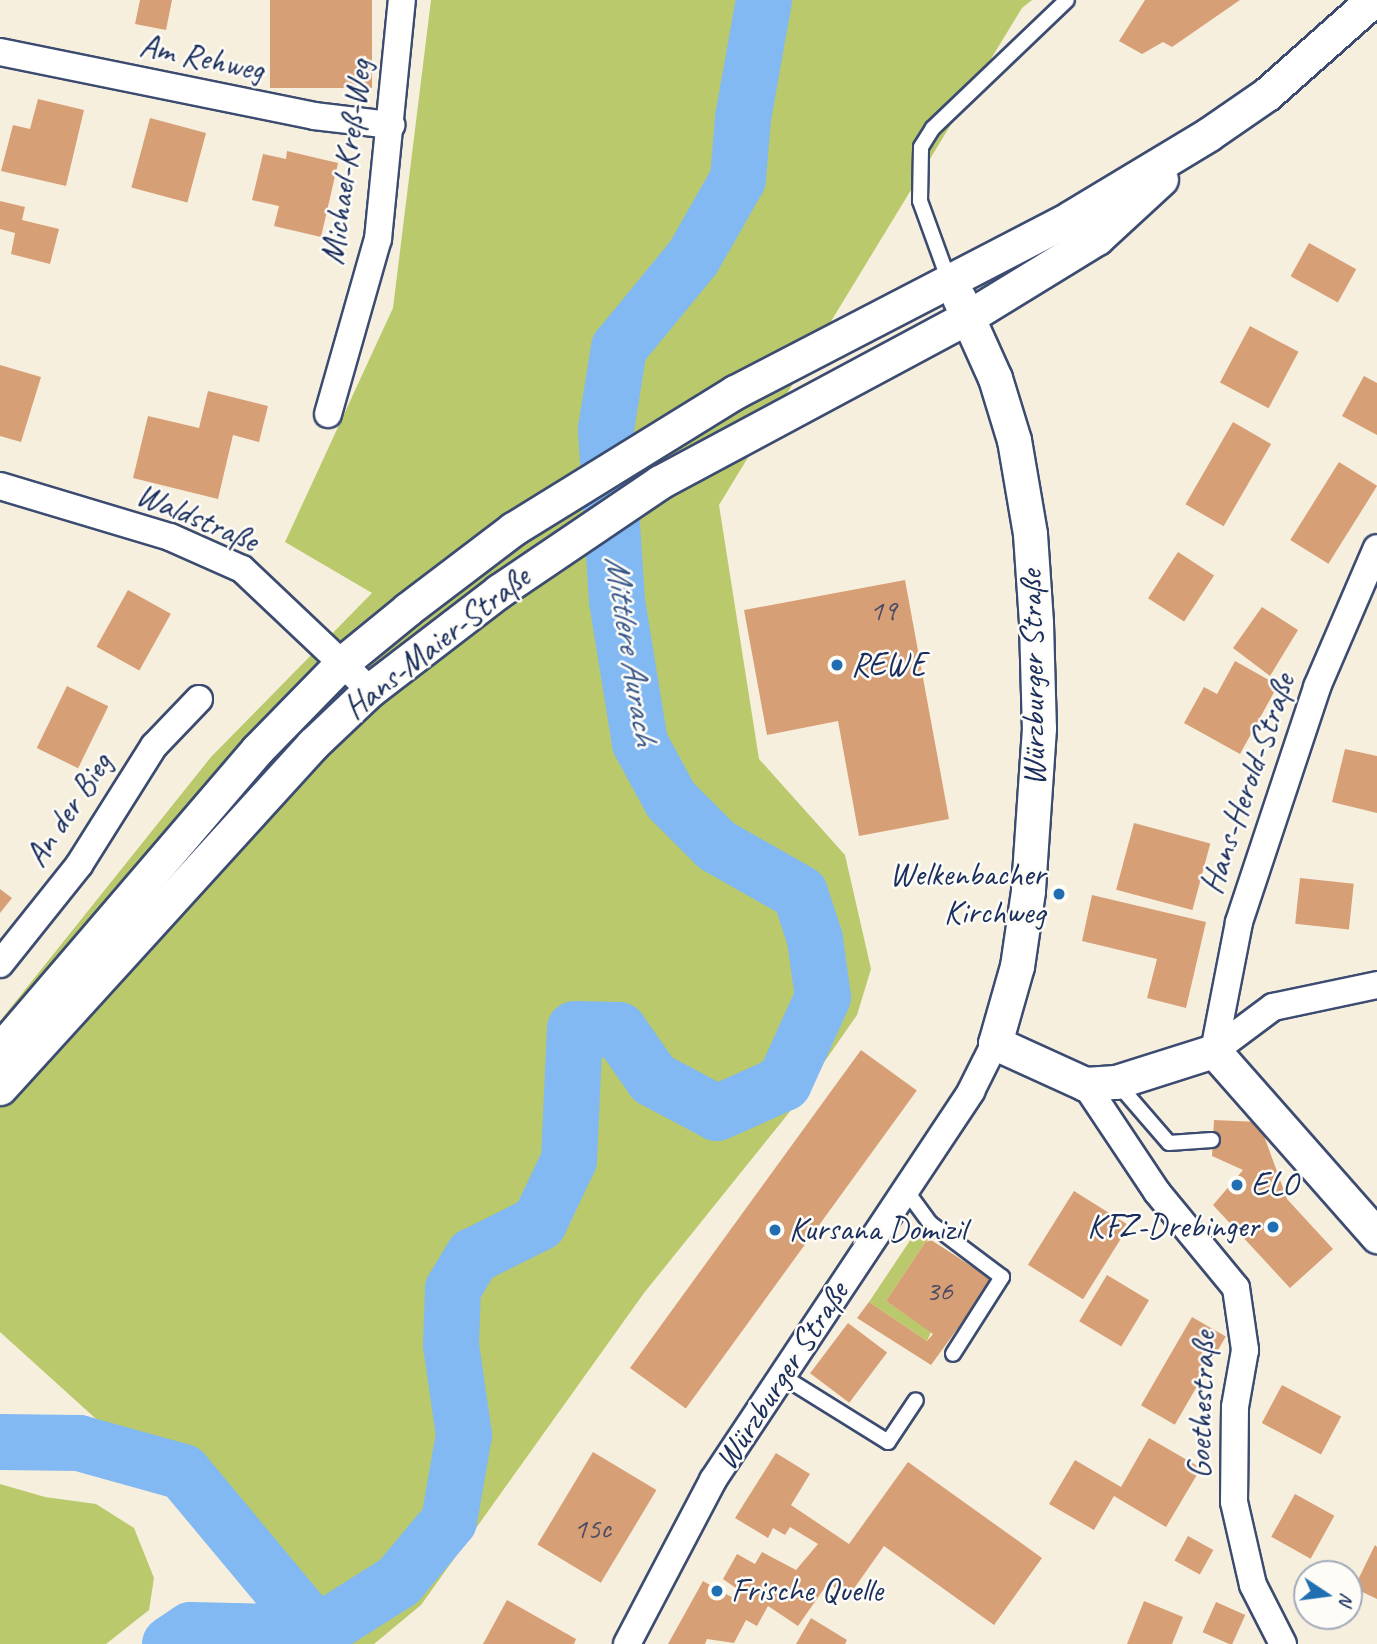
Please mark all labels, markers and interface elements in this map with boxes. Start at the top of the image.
street label: Am Rehweg [136,26,268,90]
street label: Michael-Kreß-Weg [313,57,381,267]
street label: Waldstraße [130,475,264,561]
water label: Mittlere Aurach [595,553,667,747]
street label: Hans-Maier-Straße [336,558,538,728]
street label: Würzburger Straße [1011,569,1055,787]
house number: 19 [870,592,896,628]
place label: REWE [851,645,926,685]
marker: REWE [829,657,845,673]
street label: Hans-Herold-Straße [1192,669,1304,899]
street label: An der Bieg [17,746,121,874]
place label: Welkenbacher Kirchweg [890,855,1045,933]
marker: Welkenbacher Kirchweg [1051,886,1067,902]
place label: ELO [1251,1165,1298,1205]
marker: ELO [1229,1177,1245,1193]
place label: KFZ-Drebinger [1087,1207,1259,1247]
place label: Kursana Domizil [789,1210,966,1250]
marker: KFZ-Drebinger [1265,1219,1281,1235]
marker: Kursana Domizil [767,1222,783,1238]
house number: 36 [926,1272,952,1308]
street label: Würzburger Straße [706,1274,858,1478]
street label: Goethestraße [1180,1331,1224,1479]
house number: 15c [573,1510,611,1546]
north arrow [1293,1560,1363,1630]
place label: Frische Quelle [731,1571,883,1611]
marker: Frische Quelle [709,1583,725,1599]
text: N [1333,1591,1360,1608]

